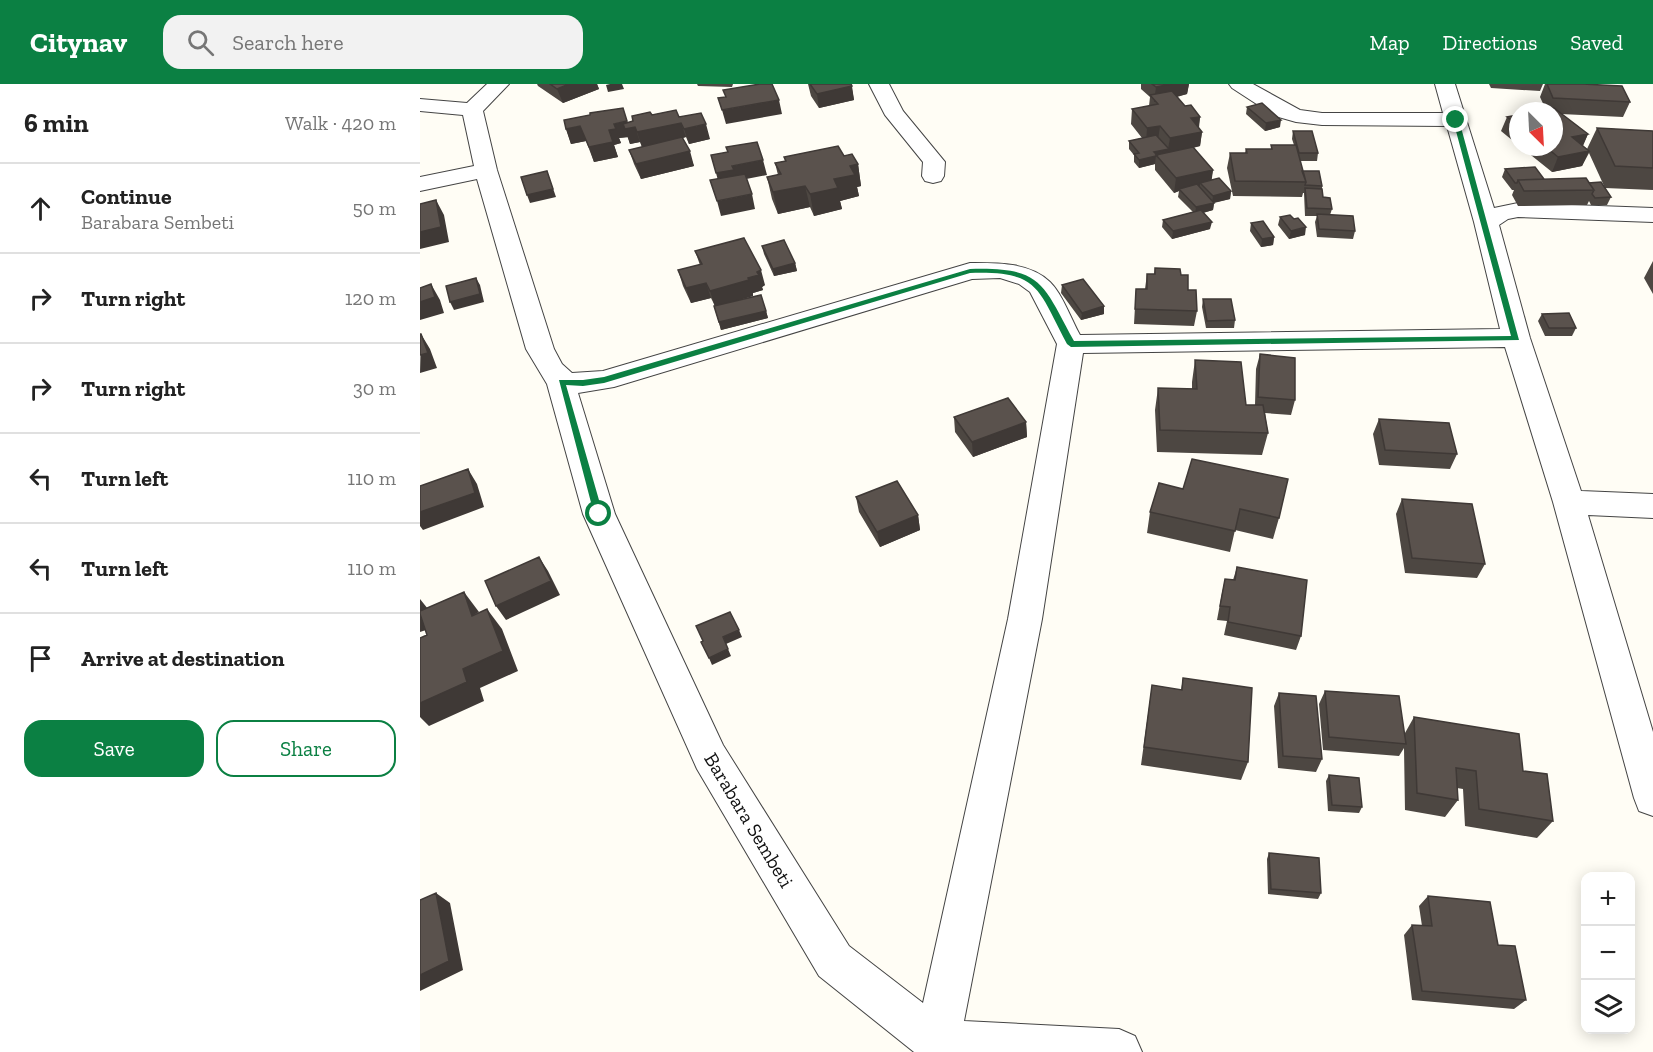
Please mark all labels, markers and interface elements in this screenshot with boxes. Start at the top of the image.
search box [163,15,583,69]
text: Citynav [30,26,127,59]
icon: search [184,26,217,59]
text: Search here [232,29,344,56]
text: Map [1370,30,1410,55]
text: Directions [1443,30,1537,55]
text: Saved [1570,30,1623,55]
north arrow [1509,102,1563,156]
route end [1442,106,1468,132]
text: 6 min [24,107,89,139]
text: Walk · 420 m [285,111,396,135]
text: Continue [81,183,172,210]
icon: ahead [24,192,57,225]
text: 50 m [352,196,396,220]
text: Barabara Sembeti [81,210,234,234]
icon: right [24,282,57,315]
text: Turn right [81,285,185,312]
text: 120 m [345,286,396,310]
icon: right [24,372,57,405]
text: Turn right [81,375,185,402]
text: 30 m [353,376,396,400]
icon: left [24,462,57,495]
text: Turn left [81,465,168,492]
text: 110 m [347,466,396,490]
route start [585,500,611,526]
icon: left [24,552,57,585]
text: Turn left [81,555,168,582]
text: 110 m [347,556,396,580]
icon: arrive [24,642,57,675]
text: Arrive at destination [81,645,284,672]
button: Save [24,720,204,777]
button: Share [216,720,396,777]
street label: Barabara Sembeti [699,748,799,892]
map controls [1581,872,1635,1034]
button: + [1581,872,1635,926]
button: − [1581,926,1635,980]
button: layers [1581,980,1635,1034]

